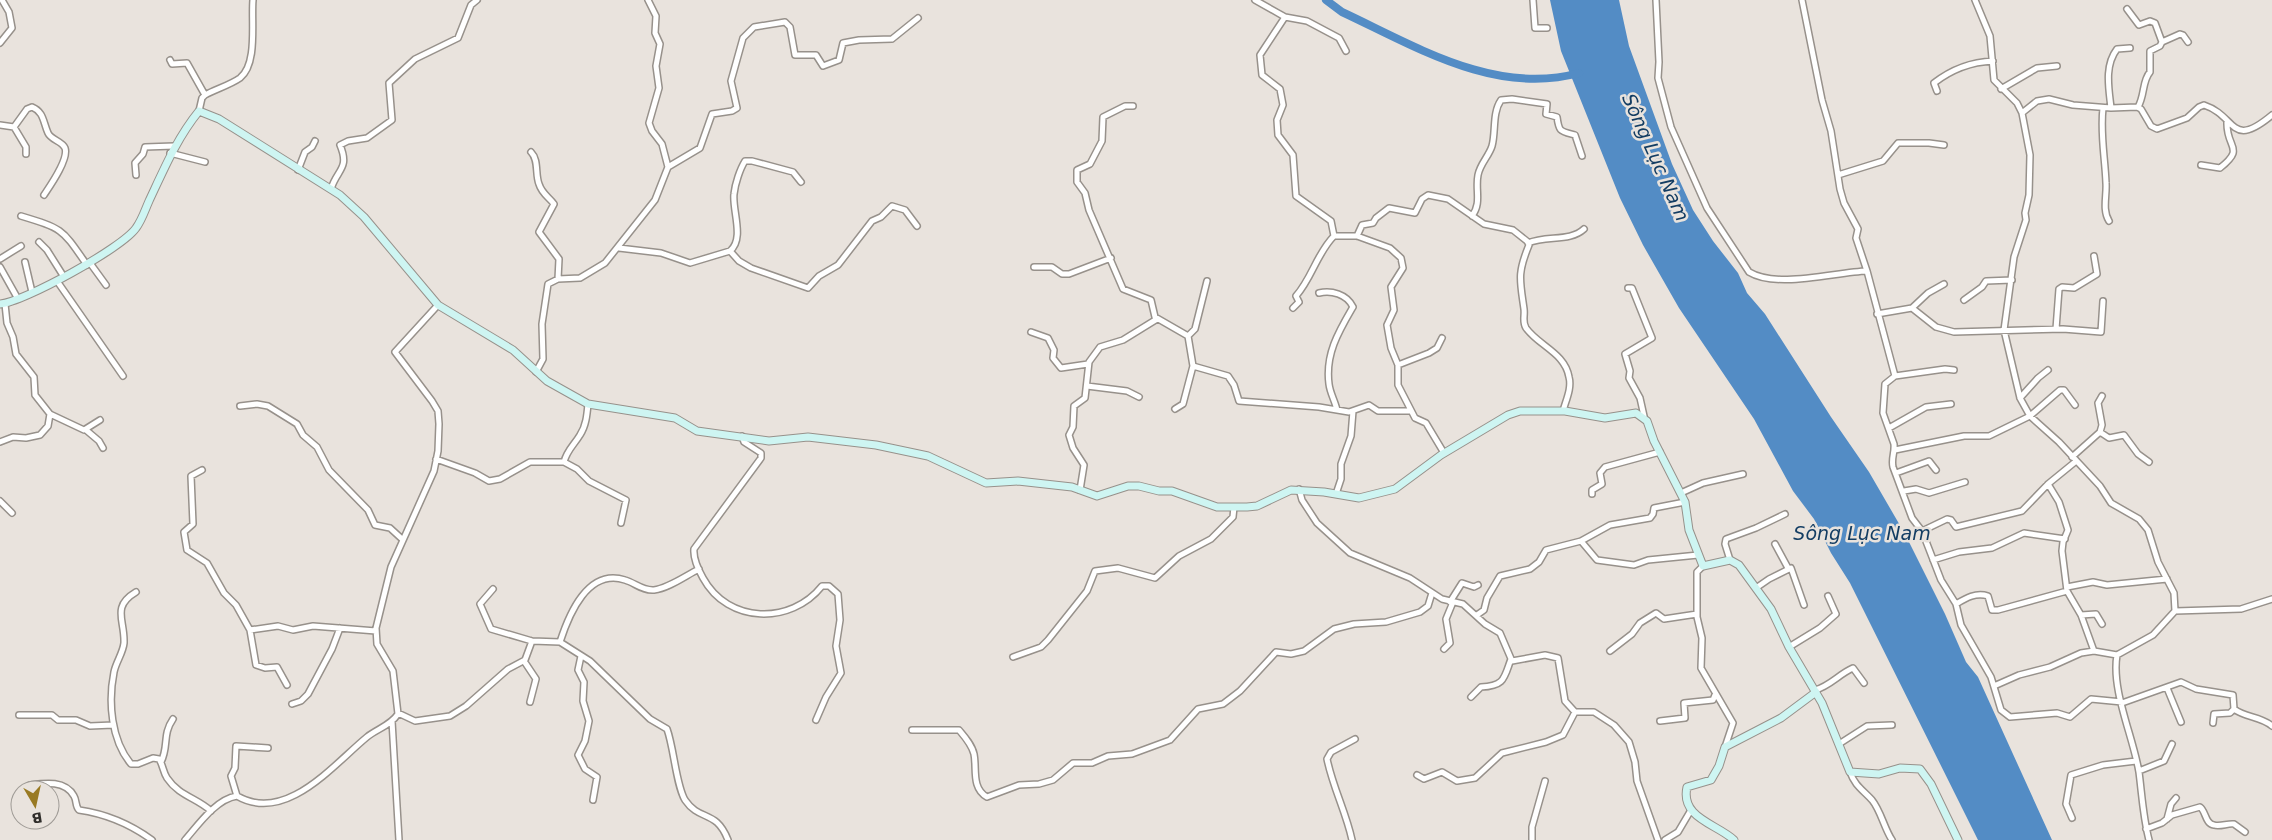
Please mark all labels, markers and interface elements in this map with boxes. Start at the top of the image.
water label: Sông Lục Nam [1618,90,1694,224]
water label: Sông Lục Nam [1793,522,1931,544]
north arrow [10,780,60,830]
text: B [31,809,44,827]

